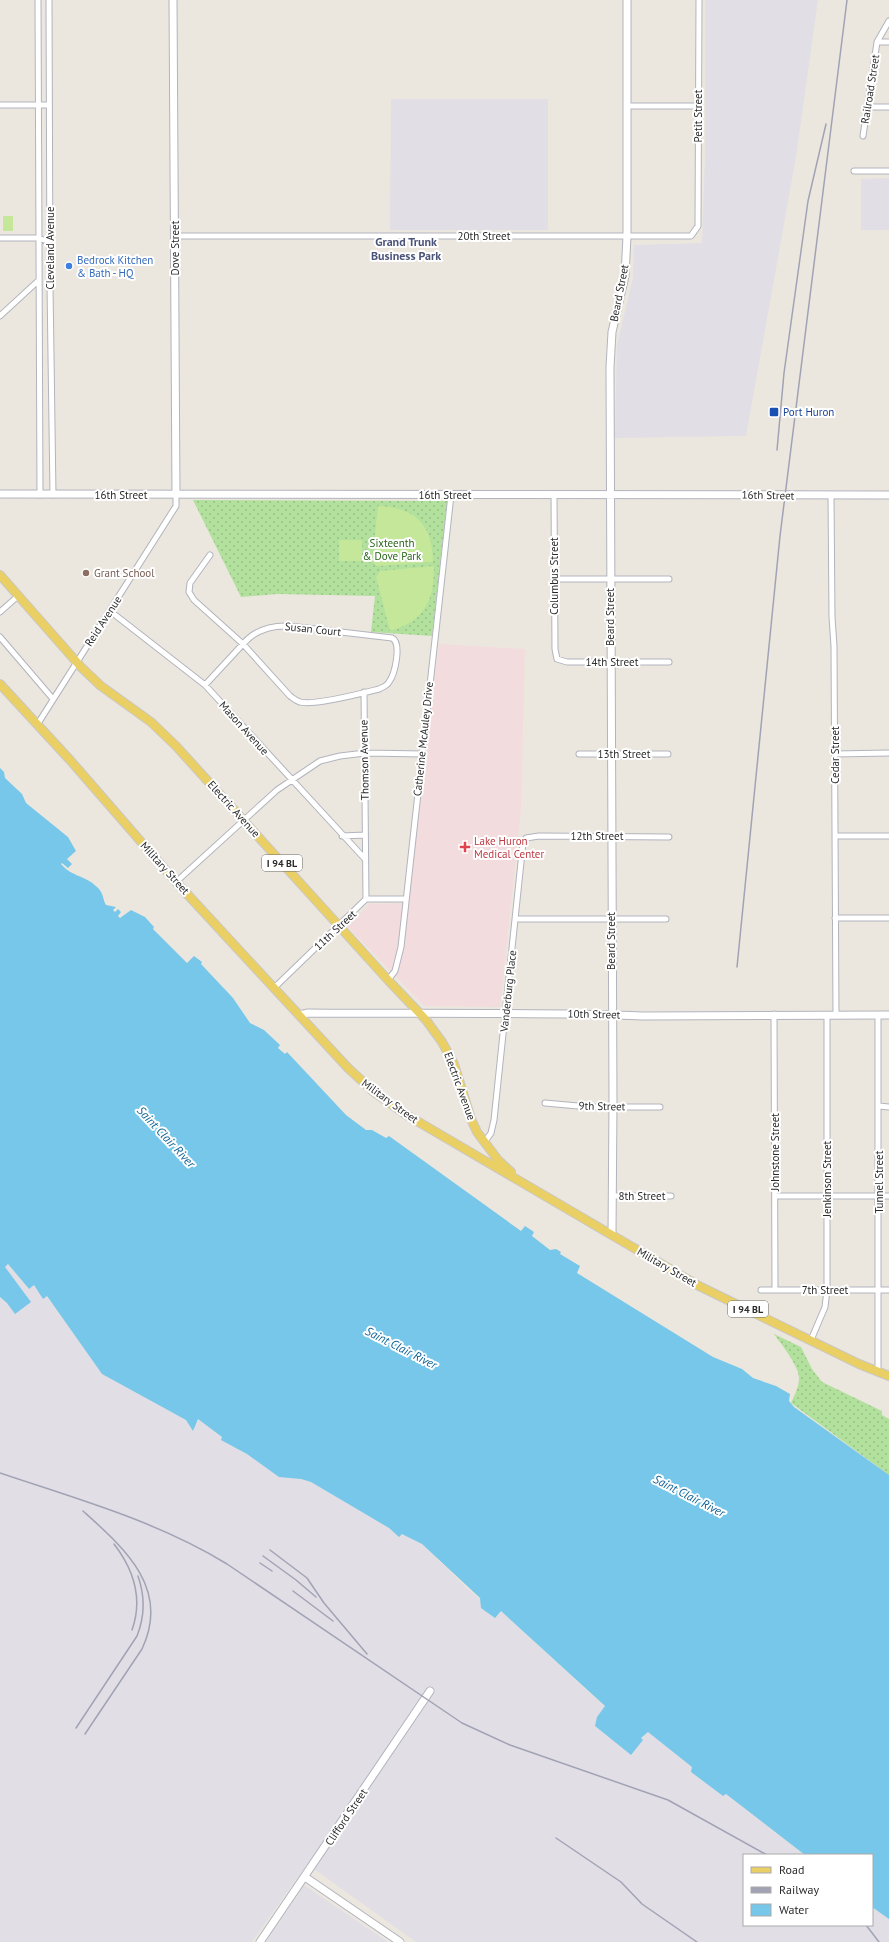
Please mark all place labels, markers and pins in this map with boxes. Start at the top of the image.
place label: Bedrock Kitchen & Bath - HQ [77,253,153,280]
marker: Bedrock Kitchen & Bath - HQ [64,261,74,271]
place label: Port Huron [783,405,834,419]
marker: Port Huron [768,406,780,418]
place label: Grant School [94,566,155,580]
marker: Grant School [81,568,91,578]
place label: Lake Huron Medical Center [474,834,544,861]
marker: Lake Huron Medical Center [459,841,471,853]

